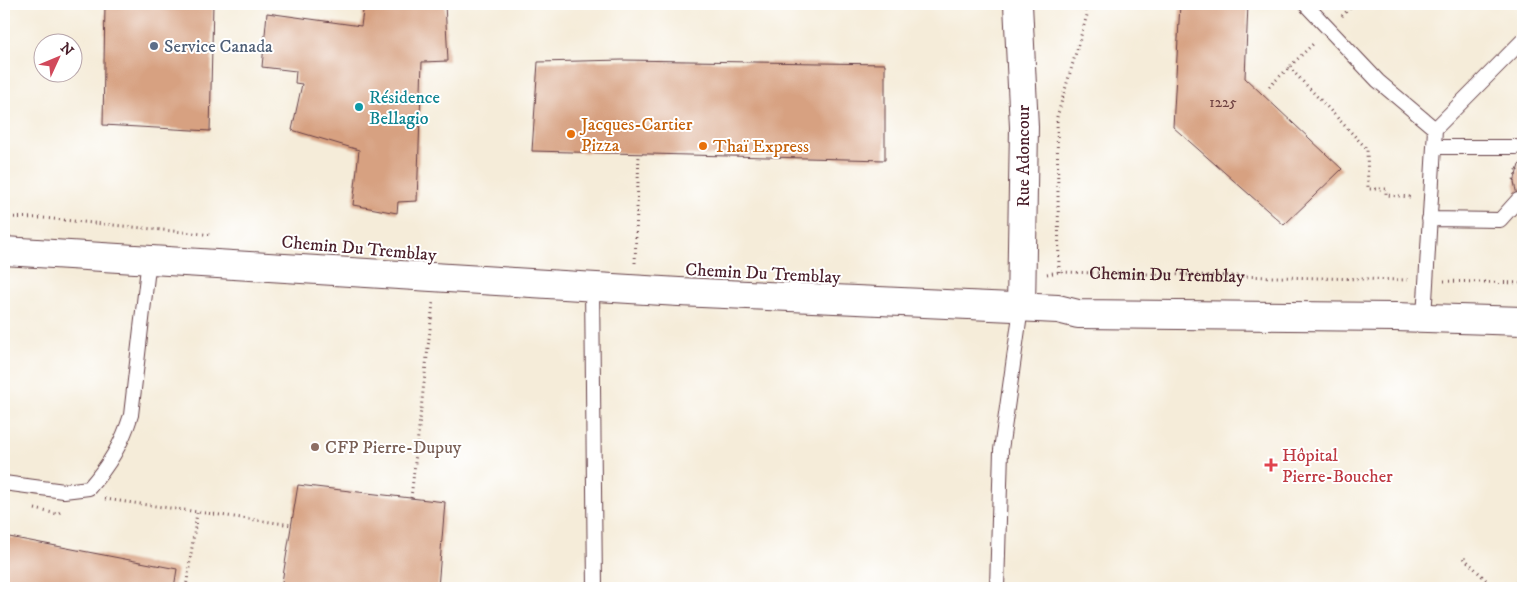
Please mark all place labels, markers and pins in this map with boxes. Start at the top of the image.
place label: Service Canada [164,36,273,58]
marker: Service Canada [148,40,160,52]
place label: Résidence Bellagio [369,87,440,130]
marker: Résidence Bellagio [353,101,365,113]
place label: Jacques-Cartier Pizza [579,114,693,157]
marker: Jacques-Cartier Pizza [565,128,577,140]
place label: Thaï Express [713,136,809,158]
marker: Thaï Express [697,140,709,152]
place label: CFP Pierre-Dupuy [325,437,462,459]
marker: CFP Pierre-Dupuy [309,441,321,453]
place label: Hôpital Pierre-Boucher [1282,445,1393,488]
marker: Hôpital Pierre-Boucher [1264,458,1278,472]

